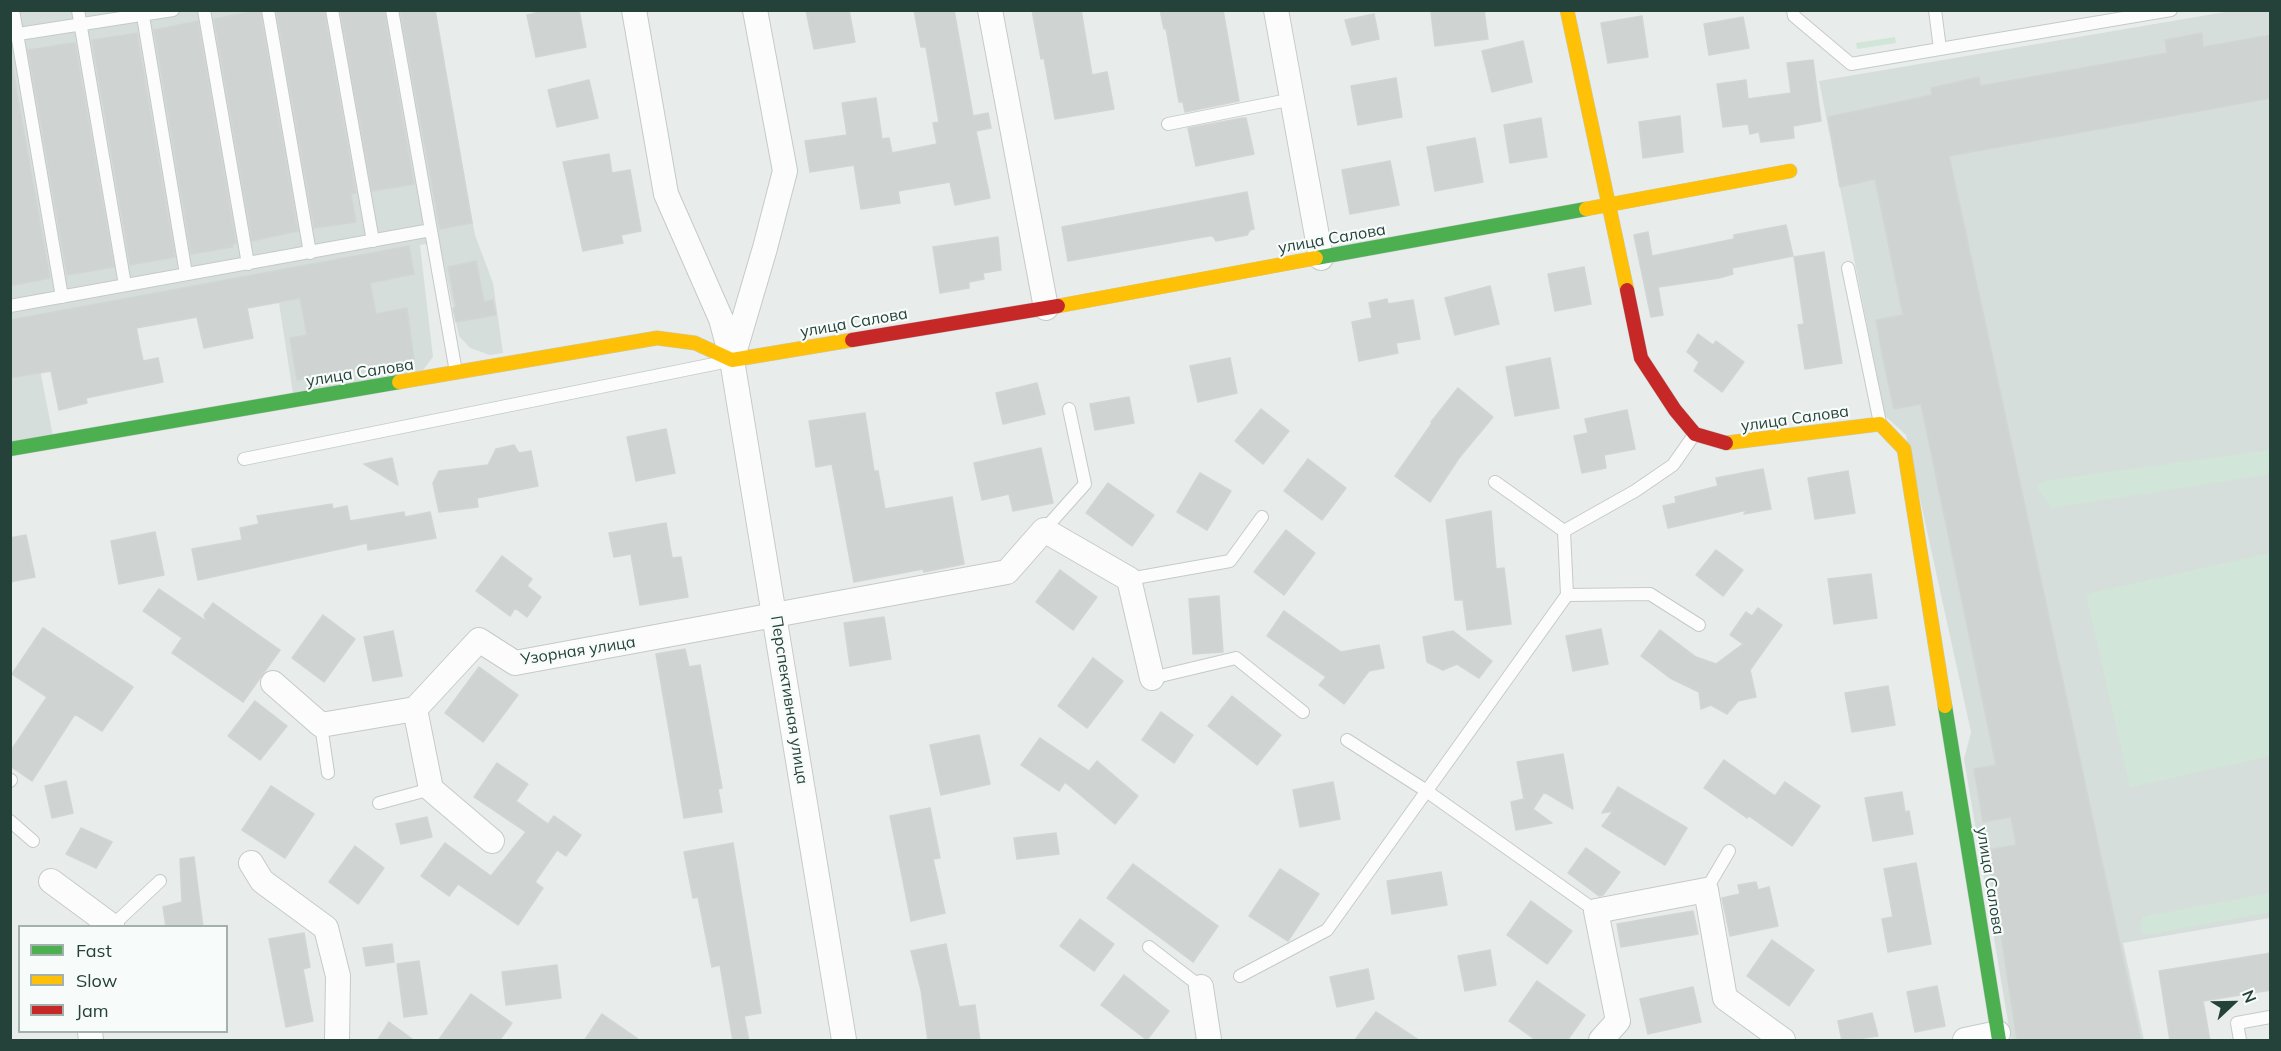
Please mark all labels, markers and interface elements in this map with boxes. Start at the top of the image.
street label: улица Салова [1277,220,1387,258]
street label: улица Салова [799,304,909,342]
street label: улица Салова [305,355,415,391]
street label: улица Салова [1740,402,1850,436]
street label: Перспективная улица [766,614,812,786]
street label: Узорная улица [519,632,637,670]
street label: улица Салова [1972,826,2008,936]
legend [18,925,228,1033]
text: Fast [76,939,112,962]
text: Slow [76,969,117,992]
north arrow [2203,973,2263,1033]
text: N [2238,987,2261,1006]
text: Jam [76,999,109,1022]

